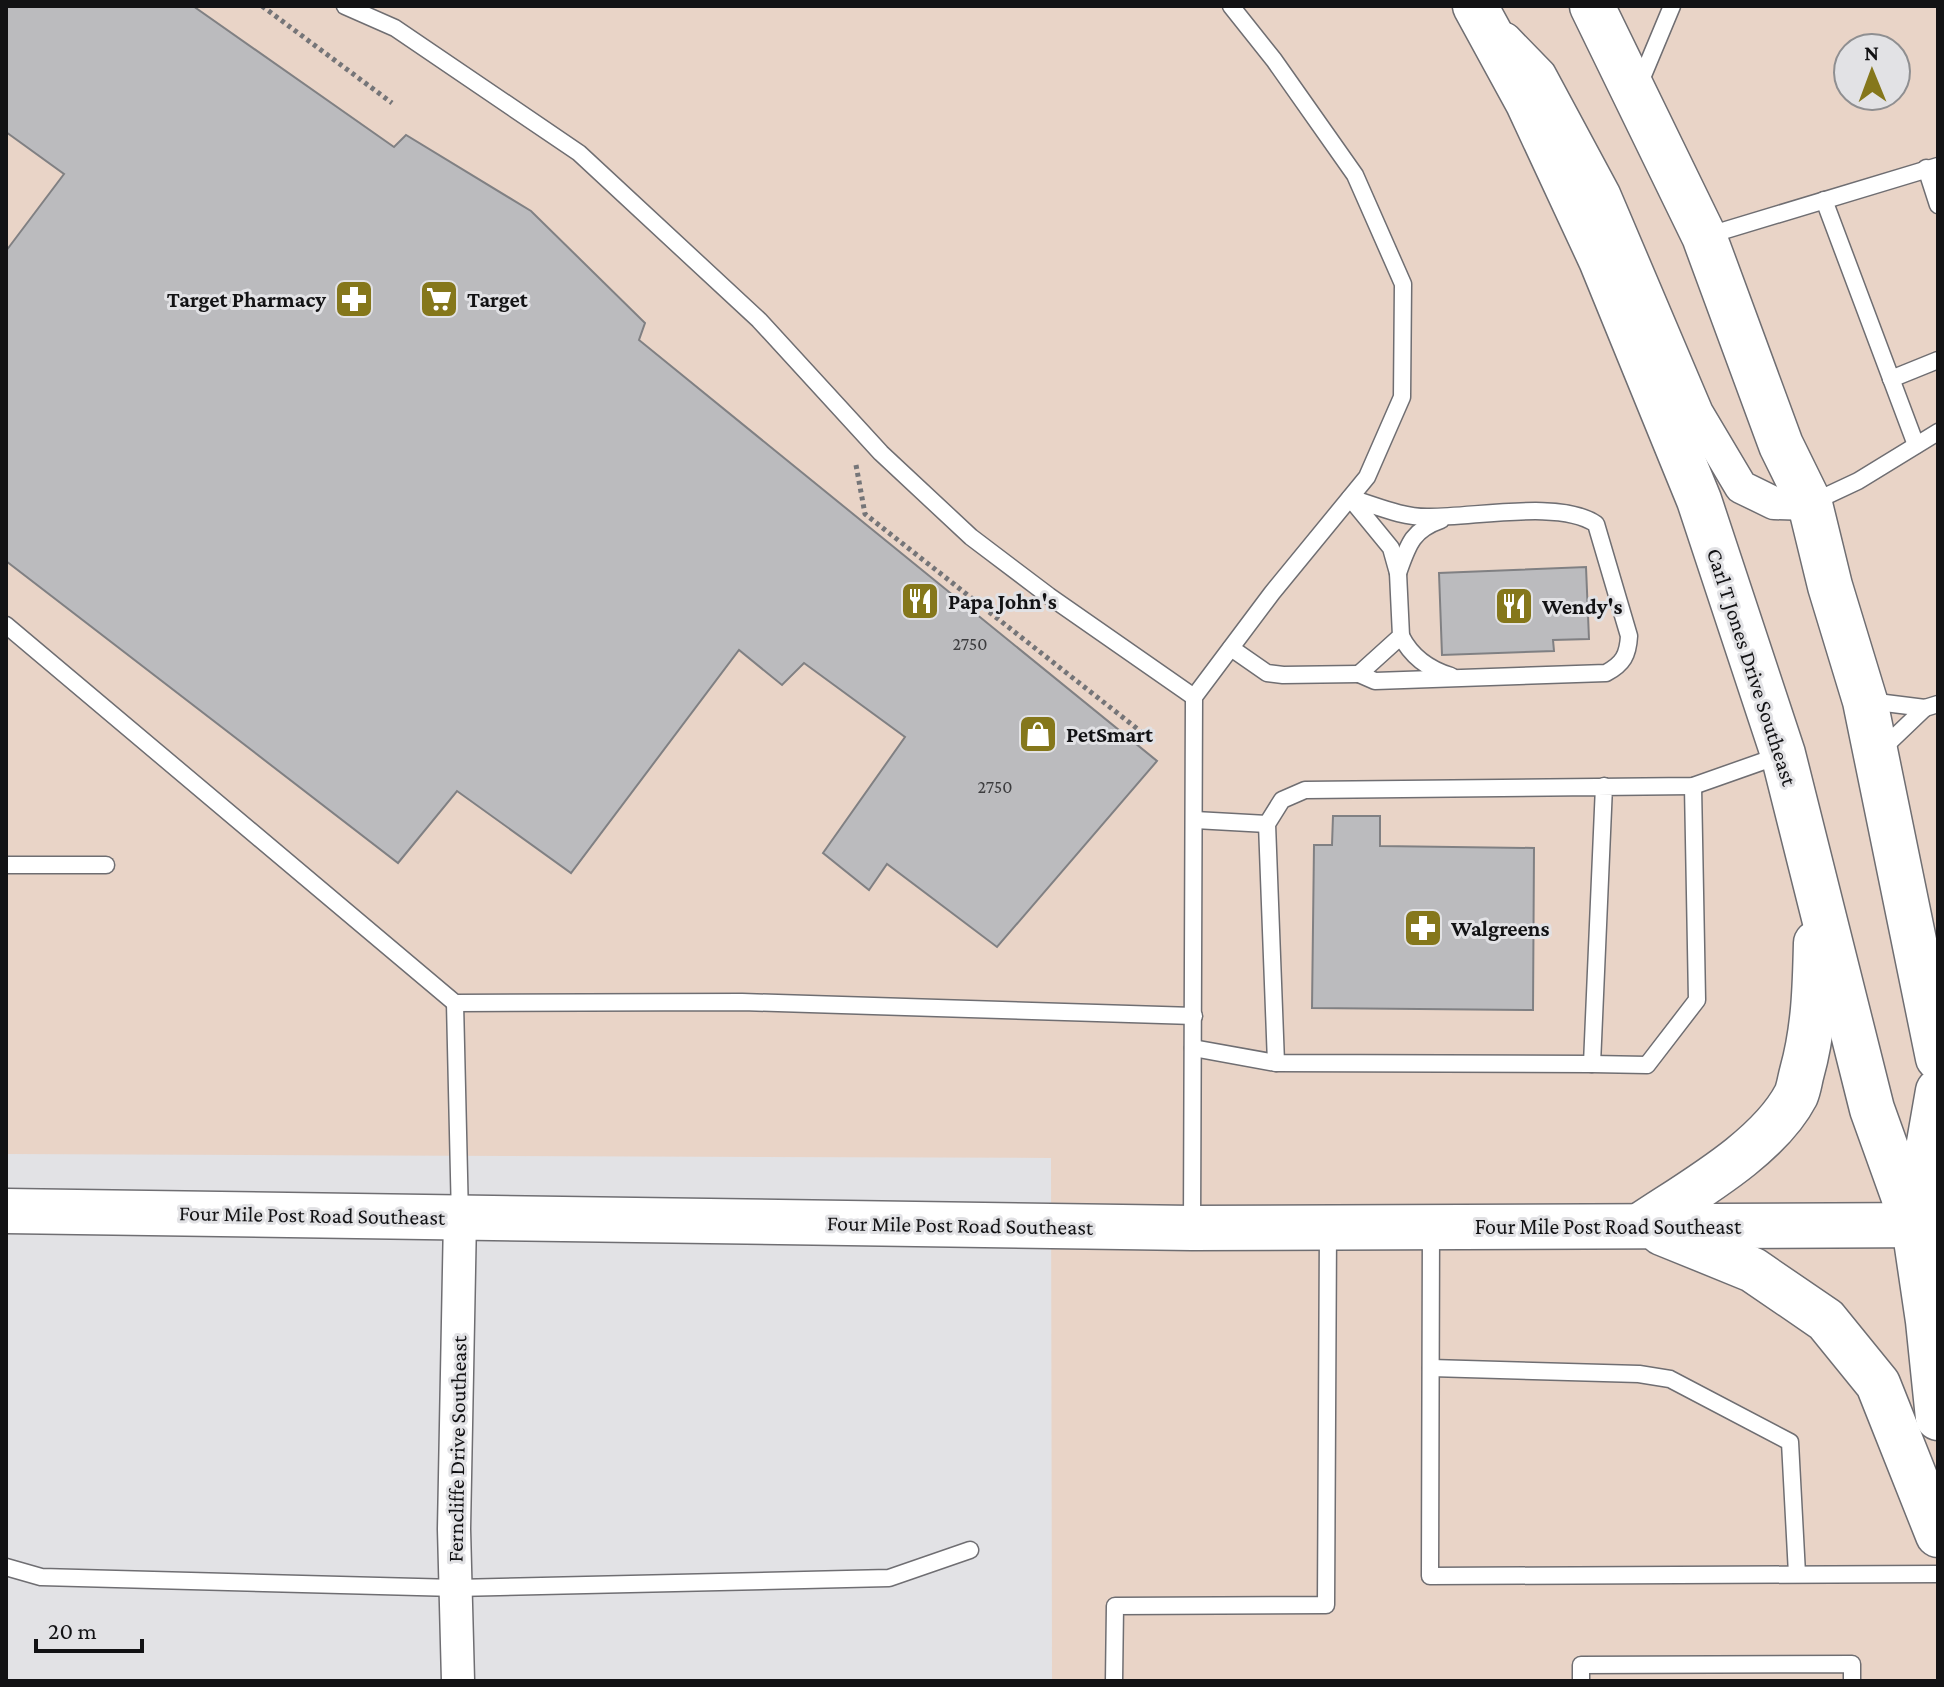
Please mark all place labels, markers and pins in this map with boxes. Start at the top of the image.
pharmacy icon: Target Pharmacy [333,278,375,320]
supermarket icon: Target [418,278,460,320]
place label: Target Pharmacy [167,287,326,312]
place label: Target [467,287,529,312]
restaurant icon: Papa John's [899,580,941,622]
restaurant icon: Wendy's [1493,585,1535,627]
place label: Papa John's [948,589,1057,614]
place label: Wendy's [1541,594,1623,619]
shop icon: PetSmart [1017,713,1059,755]
place label: PetSmart [1066,722,1154,747]
pharmacy icon: Walgreens [1402,907,1444,949]
place label: Walgreens [1450,916,1549,941]

